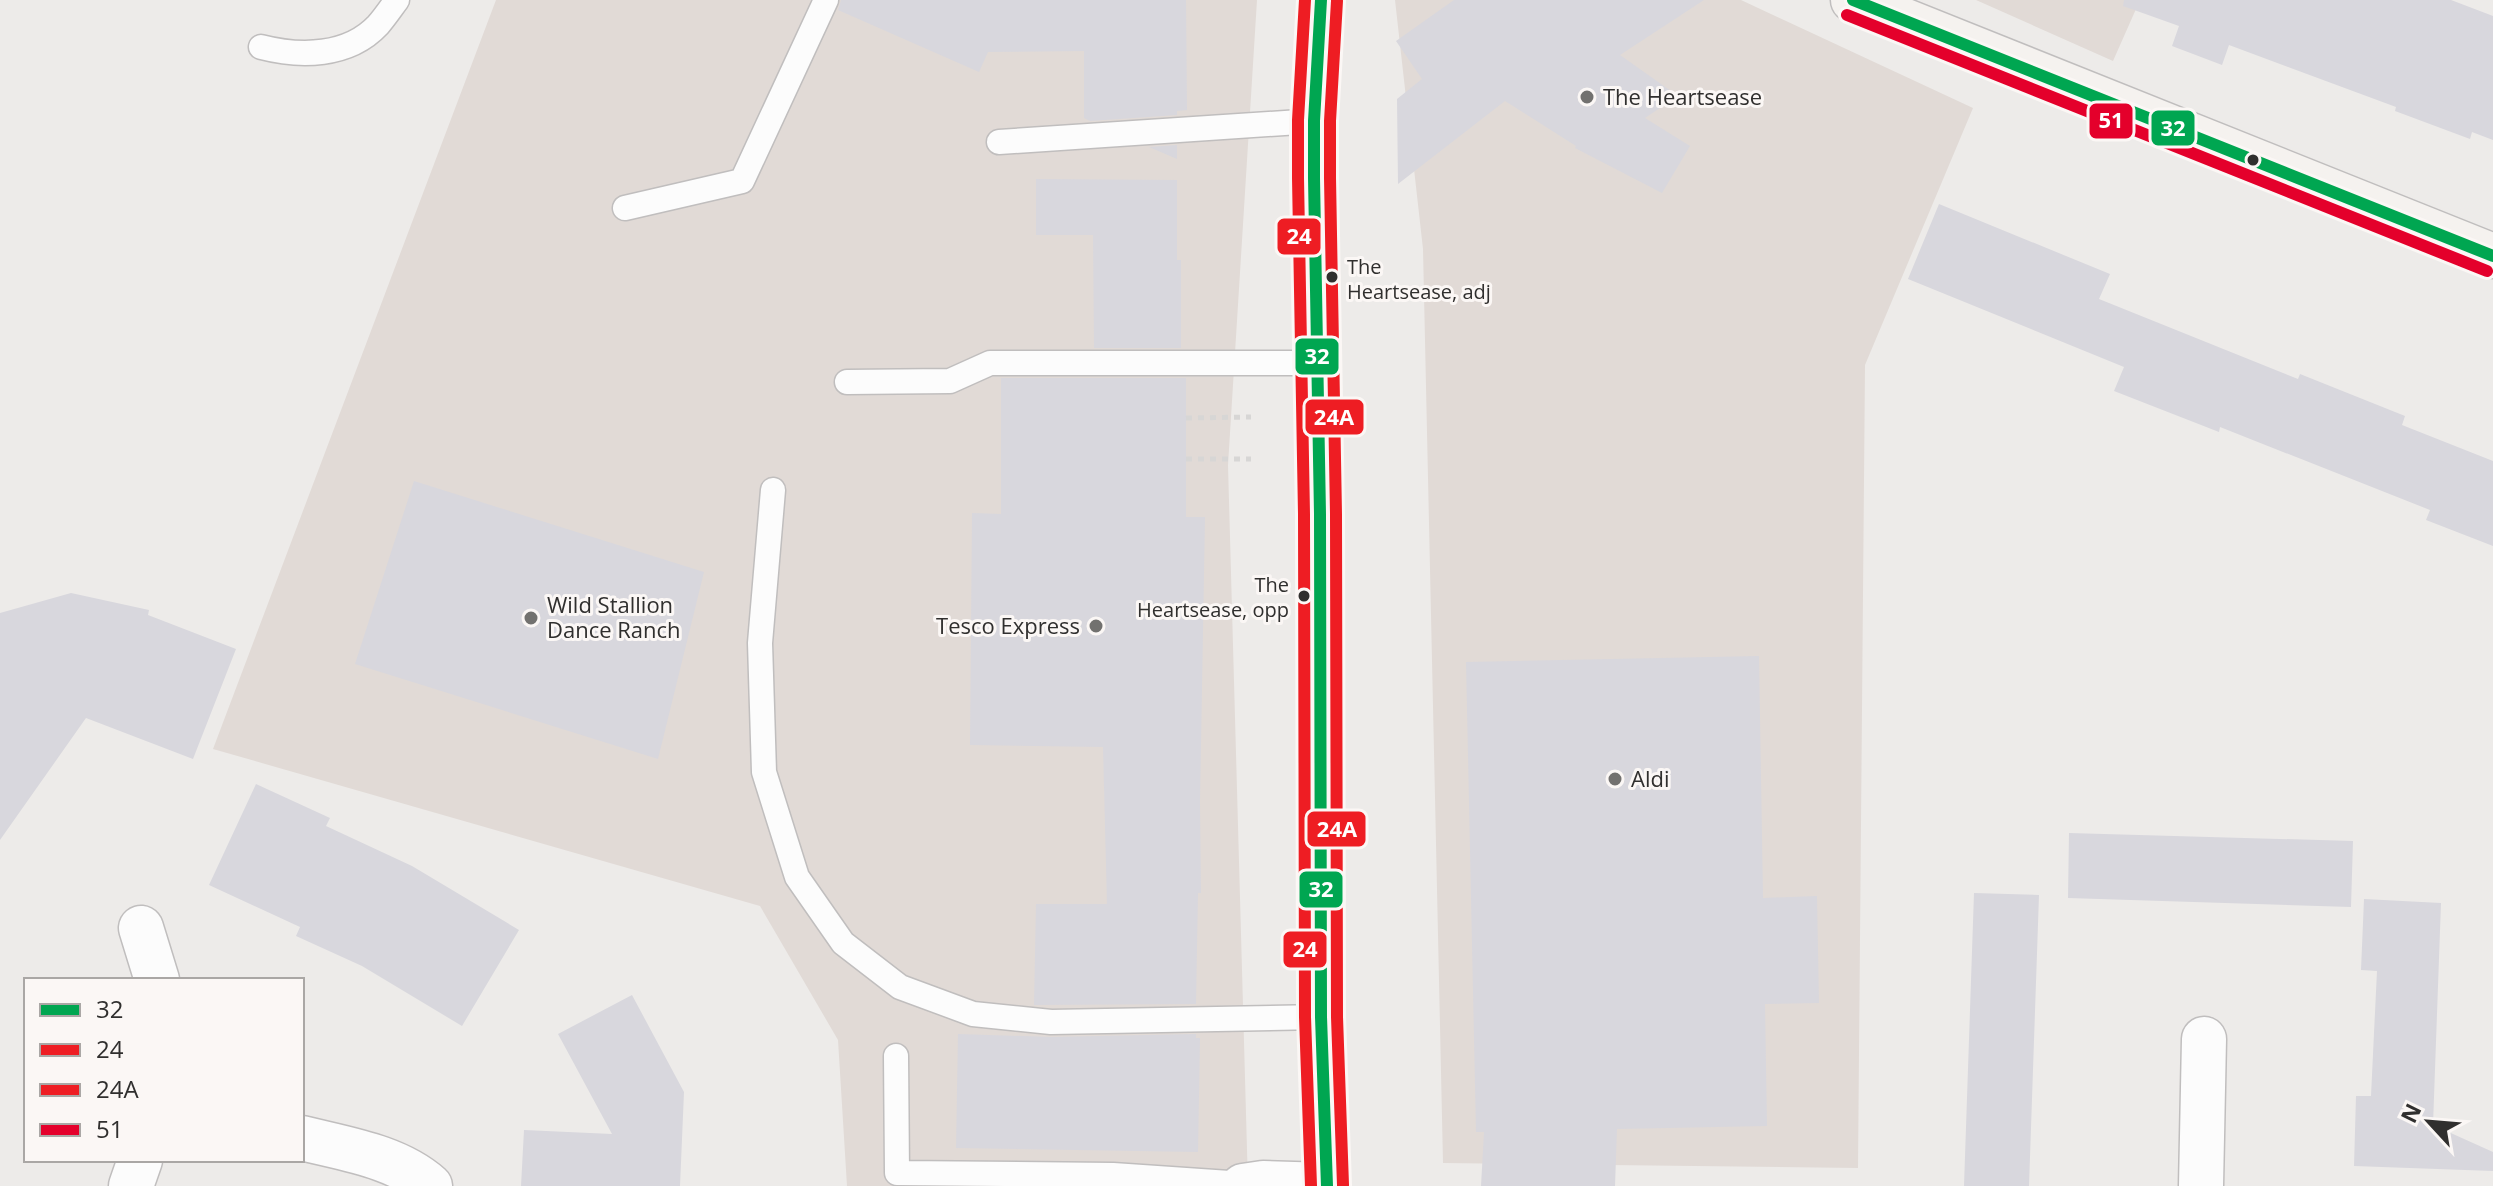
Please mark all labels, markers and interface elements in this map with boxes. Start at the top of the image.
place label: The Heartsease [1603,81,1762,111]
marker: The Heartsease [1578,88,1596,106]
line badge: 51 [2088,102,2134,140]
text: 51 [2098,104,2124,134]
line badge: 32 [2150,109,2196,147]
text: 32 [2160,112,2186,142]
unlabelled marker [2245,152,2261,168]
line badge: 24 [1276,217,1322,256]
text: 24 [1286,220,1312,250]
place label: The Heartsease, adj [1347,253,1491,305]
marker: The Heartsease, adj [1324,269,1340,285]
line badge: 32 [1294,337,1340,376]
text: 32 [1304,340,1330,370]
line badge: 24A [1304,398,1365,436]
text: 24A [1314,401,1355,431]
place label: The Heartsease, opp [1137,571,1289,623]
marker: The Heartsease, opp [1296,588,1312,604]
place label: Wild Stallion Dance Ranch [547,589,681,644]
marker: Wild Stallion Dance Ranch [522,609,540,627]
place label: Tesco Express [936,610,1080,640]
marker: Tesco Express [1087,617,1105,635]
place label: Aldi [1631,763,1669,793]
marker: Aldi [1606,770,1624,788]
line badge: 24A [1306,810,1367,848]
text: 24A [1317,813,1358,843]
line badge: 32 [1298,870,1344,909]
text: 32 [1308,873,1334,903]
line badge: 24 [1282,930,1328,969]
text: 24 [1292,933,1318,963]
legend [24,978,304,1162]
text: 32 [96,992,123,1025]
text: 24 [96,1032,124,1065]
text: 24A [96,1072,139,1105]
north arrow [2389,1082,2469,1162]
text: N [2393,1098,2428,1127]
text: 51 [96,1112,123,1145]

